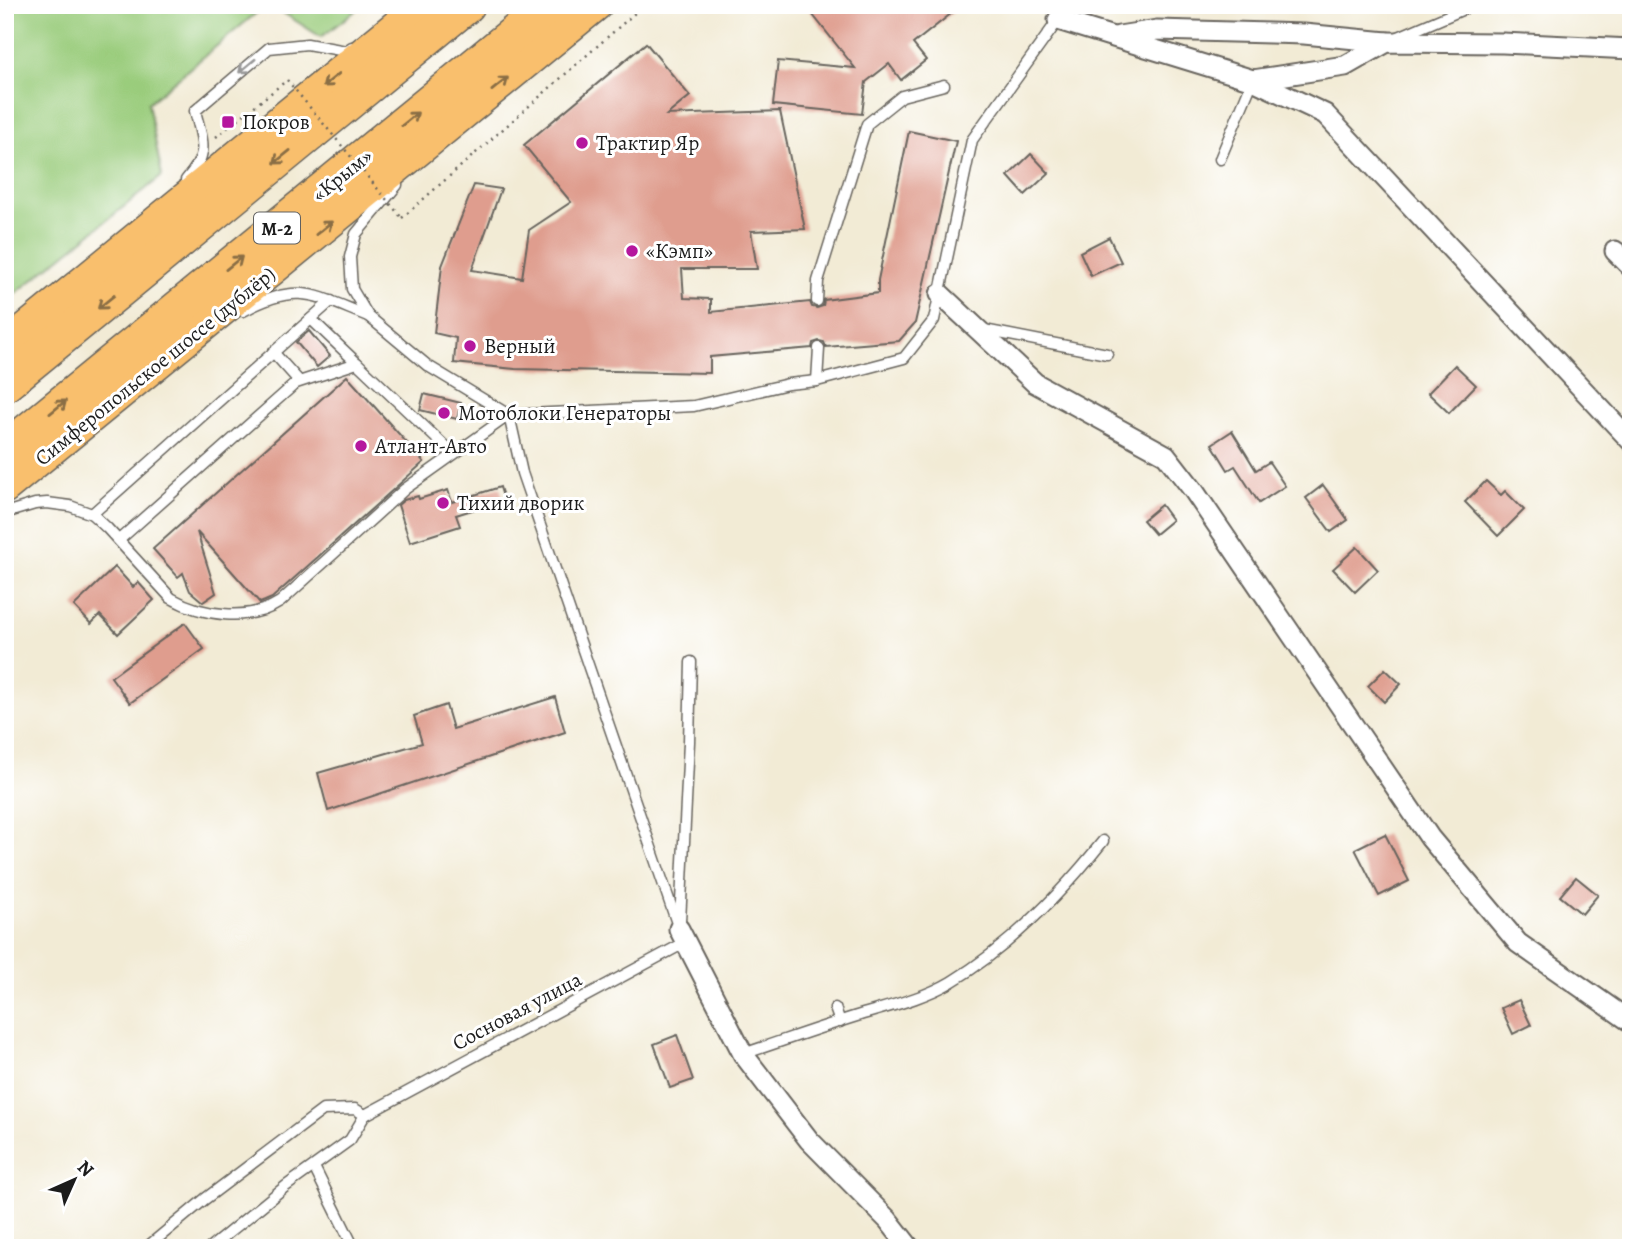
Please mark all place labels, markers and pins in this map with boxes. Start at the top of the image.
place label: Покров [242,108,310,136]
marker: Покров [220,114,236,130]
place label: Трактир Яр [596,129,699,157]
marker: Трактир Яр [574,135,590,151]
place label: «Кэмп» [646,237,713,265]
marker: «Кэмп» [624,243,640,259]
place label: Верный [484,332,555,360]
marker: Верный [462,338,478,354]
place label: Мотоблоки Генераторы [458,399,671,427]
marker: Мотоблоки Генераторы [436,405,452,421]
place label: Атлант-Авто [374,432,487,460]
marker: Атлант-Авто [353,438,369,454]
place label: Тихий дворик [457,489,584,517]
marker: Тихий дворик [435,495,451,511]

